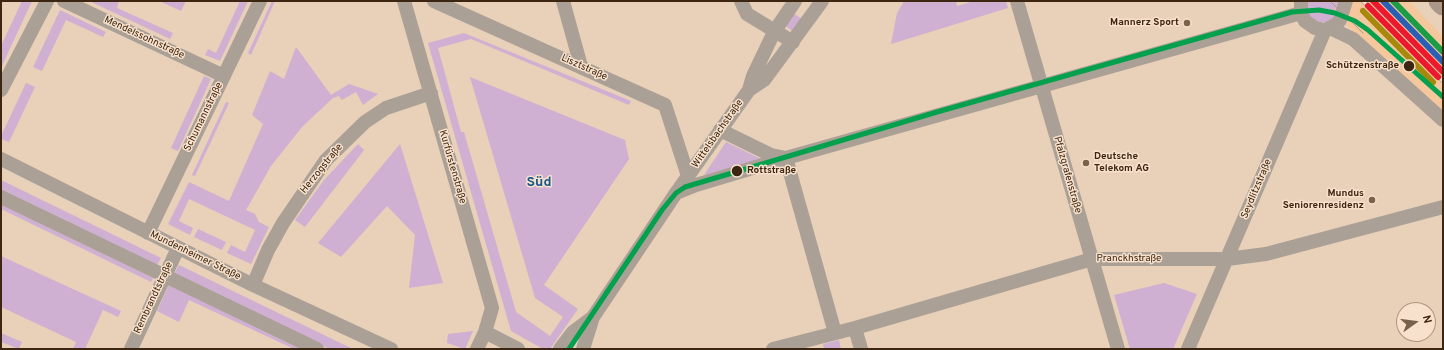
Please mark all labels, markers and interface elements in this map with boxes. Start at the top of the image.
street label: Mendelssohnstraße [102,14,186,62]
place label: Mannerz Sport [1110,17,1179,29]
marker: Mannerz Sport [1182,18,1192,28]
street label: Lisztstraße [559,52,609,84]
marker: Schützenstraße [1402,59,1416,73]
place label: Schützenstraße [1326,60,1399,72]
street label: Schumannstraße [182,81,226,153]
street label: Wittelsbachstraße [690,98,746,170]
street label: Kurfürstenstraße [436,129,468,205]
street label: Pfalzgrafenstraße [1050,135,1084,215]
street label: Herzogstraße [298,142,346,196]
place label: Deutsche Telekom AG [1094,151,1149,174]
street label: Seydlitzstraße [1239,157,1275,221]
marker: Deutsche Telekom AG [1081,158,1091,168]
marker: Rottstraße [730,164,744,178]
place label: Rottstraße [747,165,796,177]
district label: Süd [527,175,551,191]
place label: Mundus Seniorenresidenz [1283,188,1364,212]
marker: Mundus Seniorenresidenz [1367,195,1377,205]
street label: Mundenheimer Straße [148,229,242,283]
street label: Pranckhstraße [1097,253,1161,265]
street label: Rembrandtstraße [132,260,176,336]
north arrow [1396,302,1436,342]
text: N [1419,314,1434,325]

